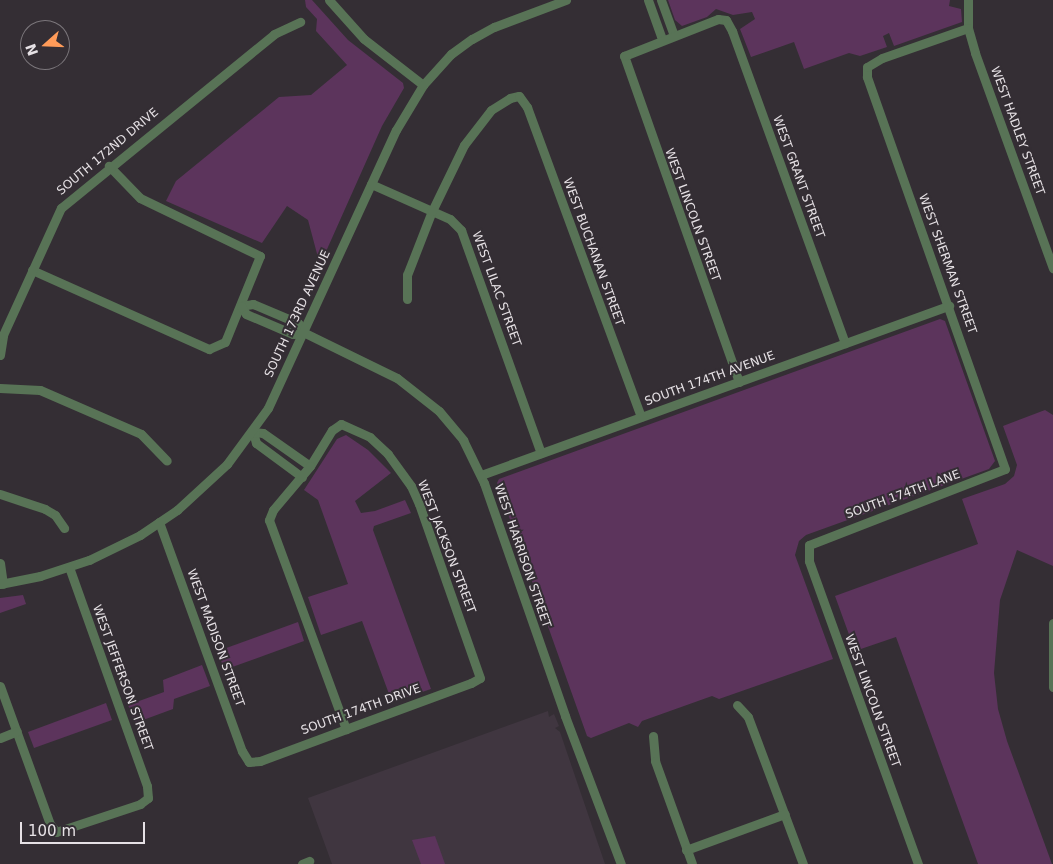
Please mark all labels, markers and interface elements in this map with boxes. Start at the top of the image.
north arrow [20,20,70,70]
text: N [22,42,41,58]
street label: WEST HADLEY STREET [987,65,1047,197]
street label: SOUTH 172ND DRIVE [54,105,162,199]
street label: WEST GRANT STREET [769,114,827,240]
street label: WEST LINCOLN STREET [661,147,723,283]
street label: WEST BUCHANAN STREET [559,176,627,328]
street label: WEST SHERMAN STREET [915,192,979,336]
street label: WEST LILAC STREET [468,230,524,348]
street label: SOUTH 173RD AVENUE [262,248,334,380]
street label: SOUTH 174TH AVENUE [643,349,777,409]
street label: SOUTH 174TH LANE [844,468,962,522]
street label: WEST JACKSON STREET [414,478,478,616]
street label: WEST HARRISON STREET [491,482,553,630]
street label: WEST MADISON STREET [183,567,247,709]
street label: WEST JEFFERSON STREET [89,603,155,753]
street label: WEST LINCOLN STREET [841,633,903,769]
street label: SOUTH 174TH DRIVE [299,682,423,738]
scale bar [22,812,148,844]
text: 100 m [28,822,76,840]

